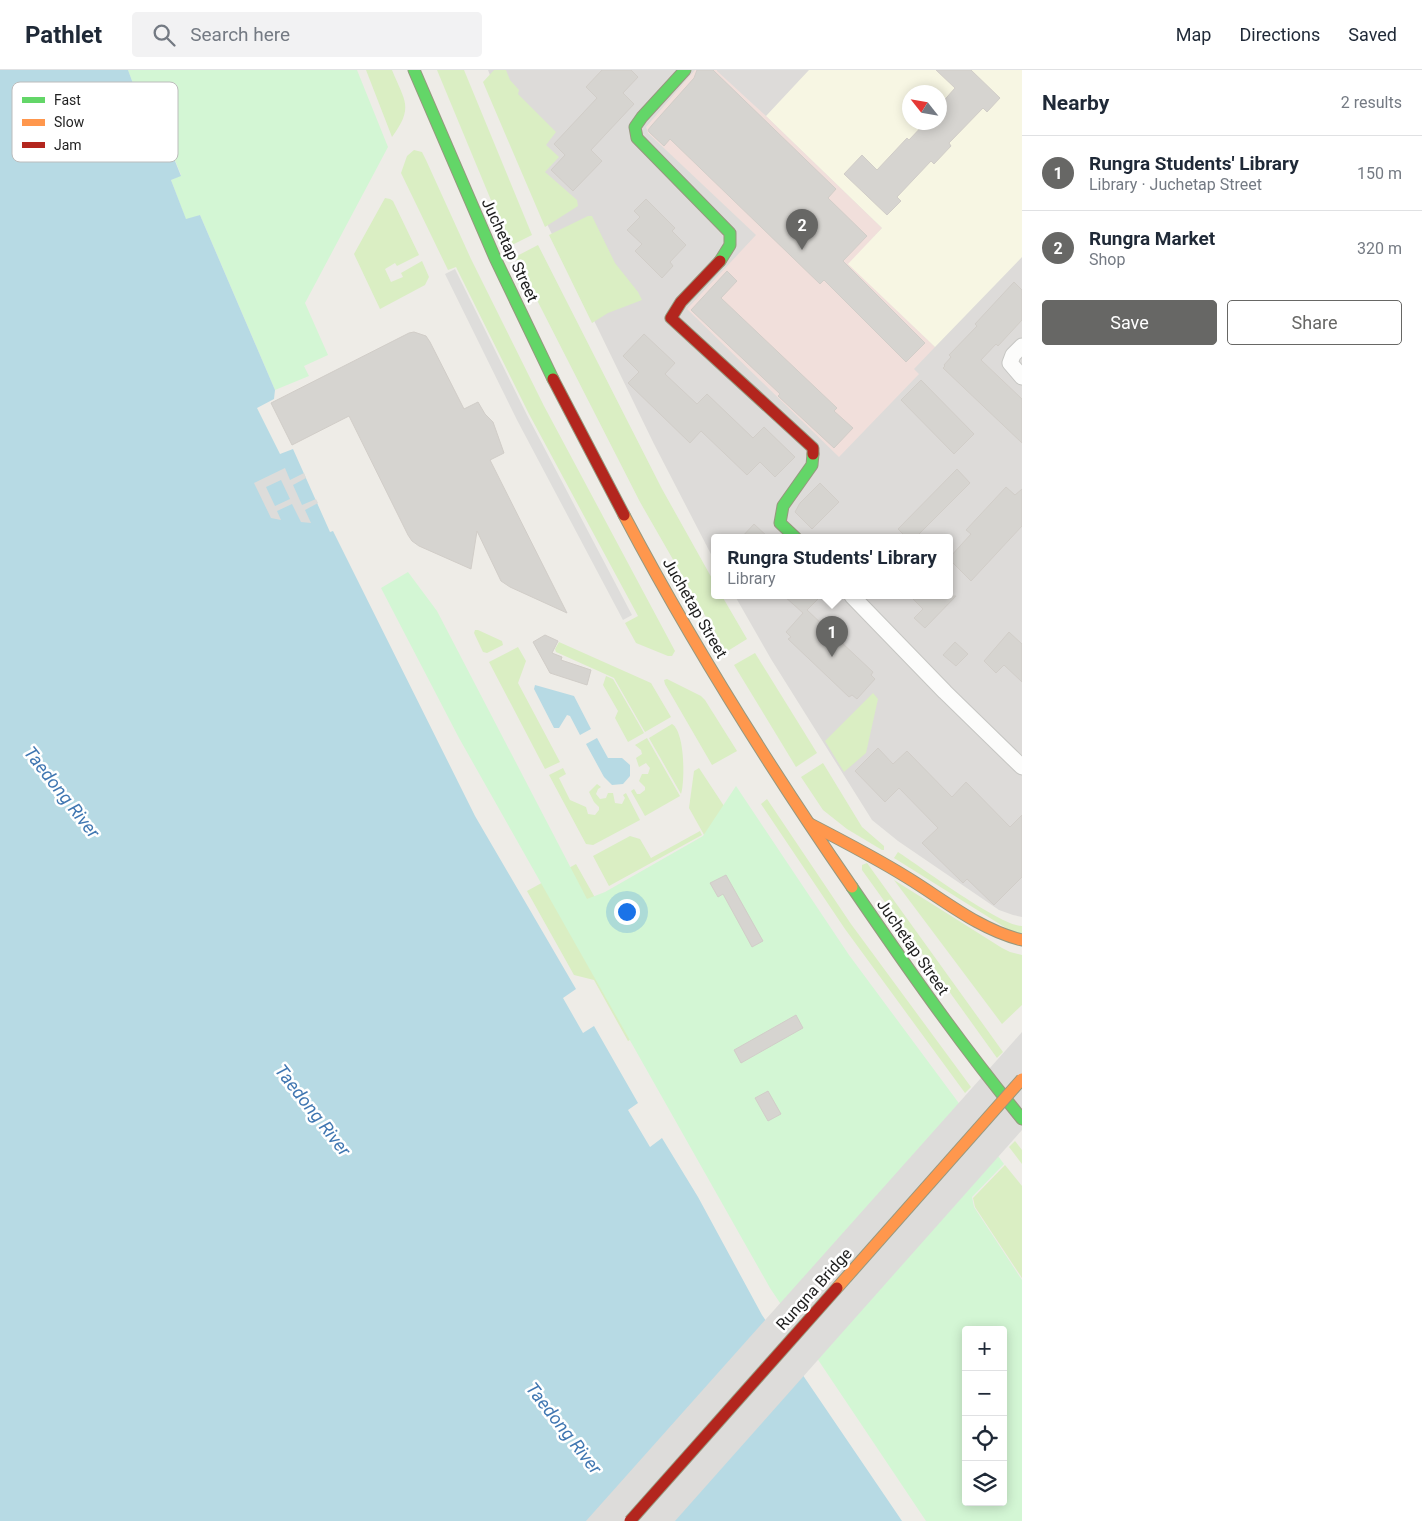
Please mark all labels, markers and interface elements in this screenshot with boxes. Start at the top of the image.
search box [132,12,482,57]
text: Pathlet [25,21,102,49]
icon: search [150,21,178,49]
text: Search here [190,23,290,46]
text: Map [1176,24,1211,45]
text: Directions [1239,24,1320,45]
text: Saved [1348,24,1397,45]
legend [12,82,178,162]
north arrow [902,85,947,130]
text: Nearby [1042,91,1109,115]
text: Fast [54,92,81,108]
text: 2 results [1341,93,1402,112]
text: Slow [54,114,85,130]
text: Jam [54,137,82,153]
text: Rungra Students' Library [1089,152,1299,175]
text: 1 [1053,164,1063,183]
text: 150 m [1357,164,1402,183]
text: Library · Juchetap Street [1089,175,1262,194]
street label: Juchetap Street [478,195,542,305]
pin: 2 [786,209,818,250]
text: Rungra Market [1089,227,1215,250]
text: 2 [1053,239,1063,258]
text: 320 m [1357,239,1402,258]
text: Shop [1089,250,1125,269]
button: Save [1042,300,1217,345]
button: Share [1227,300,1402,345]
popup [711,534,953,599]
text: Rungra Students' Library [727,546,937,569]
street label: Juchetap Street [659,555,731,661]
text: Library [727,569,776,588]
pin: 1 [816,616,848,657]
water label: Taedong River [20,742,105,843]
street label: Juchetap Street [873,896,953,998]
your location [614,899,640,925]
water label: Taedong River [271,1060,356,1161]
street label: Rungna Bridge [772,1244,856,1334]
map controls [962,1326,1007,1506]
button: + [962,1326,1007,1371]
button: − [962,1371,1007,1416]
water label: Taedong River [522,1378,607,1479]
button: locate [962,1416,1007,1461]
button: layers [962,1461,1007,1506]

